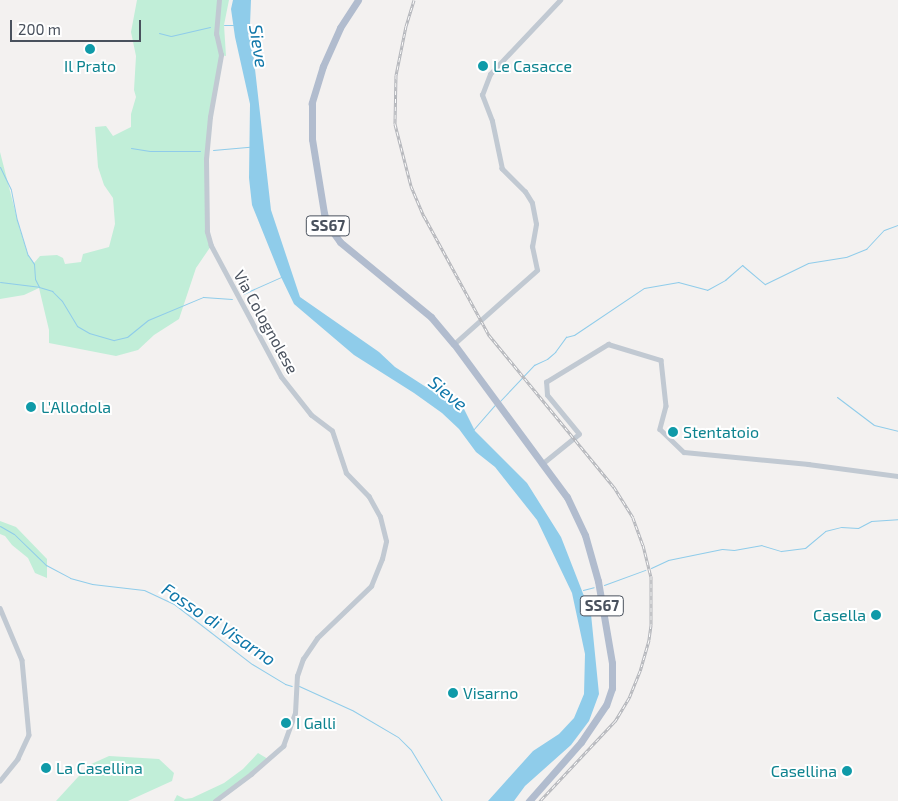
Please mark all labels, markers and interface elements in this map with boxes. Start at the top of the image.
scale bar [12,10,144,42]
text: 200 m [18,20,61,38]
water label: Sieve [245,23,273,69]
marker: Il Prato [84,43,96,55]
place label: Il Prato [64,56,116,76]
place label: Le Casacce [493,56,572,76]
marker: Le Casacce [477,60,489,72]
road number: SS67 [306,214,350,238]
street label: Via Colognolese [230,267,302,377]
water label: Sieve [424,371,472,415]
place label: L'Allodola [41,397,111,417]
marker: L'Allodola [25,401,37,413]
place label: Stentatoio [683,422,759,442]
marker: Stentatoio [667,426,679,438]
water label: Fosso di Visarno [158,578,280,670]
road number: SS67 [580,594,624,618]
place label: Casella [813,605,866,625]
marker: Casella [870,609,882,621]
place label: Visarno [463,683,518,703]
marker: Visarno [447,687,459,699]
place label: I Galli [296,713,336,733]
marker: I Galli [280,717,292,729]
place label: La Casellina [56,758,143,778]
place label: Casellina [771,761,837,781]
marker: La Casellina [40,762,52,774]
marker: Casellina [841,765,853,777]

